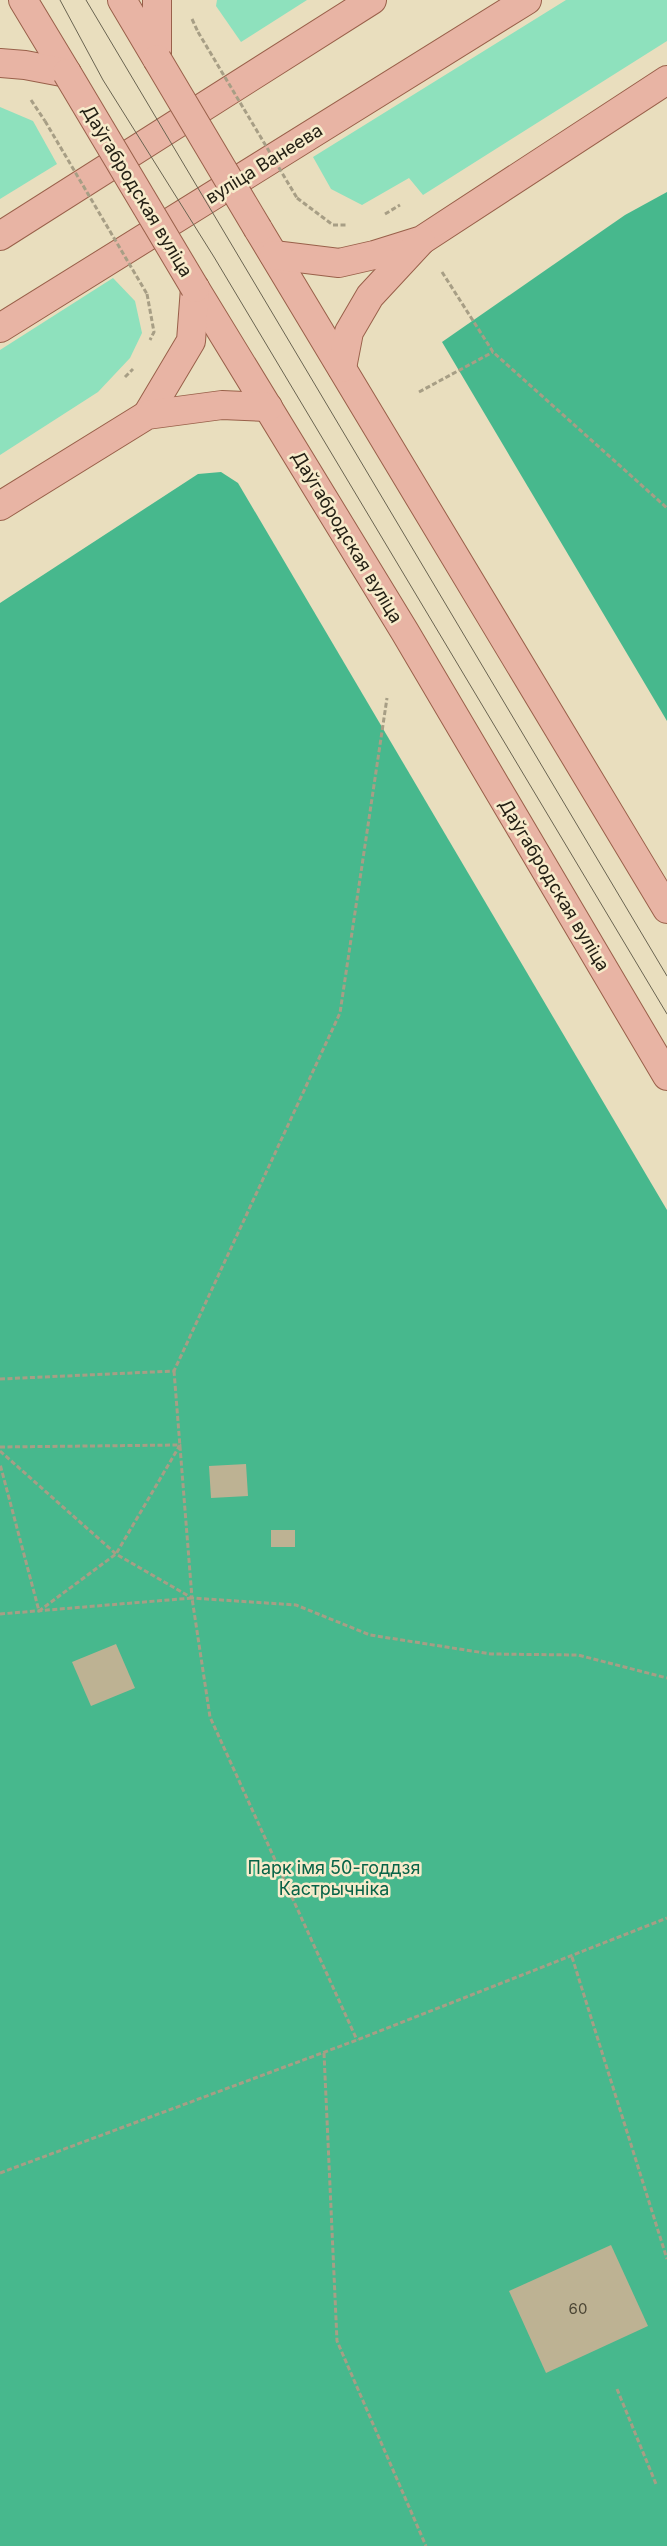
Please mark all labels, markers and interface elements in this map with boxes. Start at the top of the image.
street label: Даўгабродская вуліца [78,101,197,280]
street label: вуліца Ванеева [201,119,326,208]
street label: Даўгабродская вуліца [288,447,407,626]
street label: Даўгабродская вуліца [495,795,614,974]
park label: Парк імя 50-годдзя Кастрычніка [248,1857,420,1899]
house number: 60 [569,2299,587,2318]

